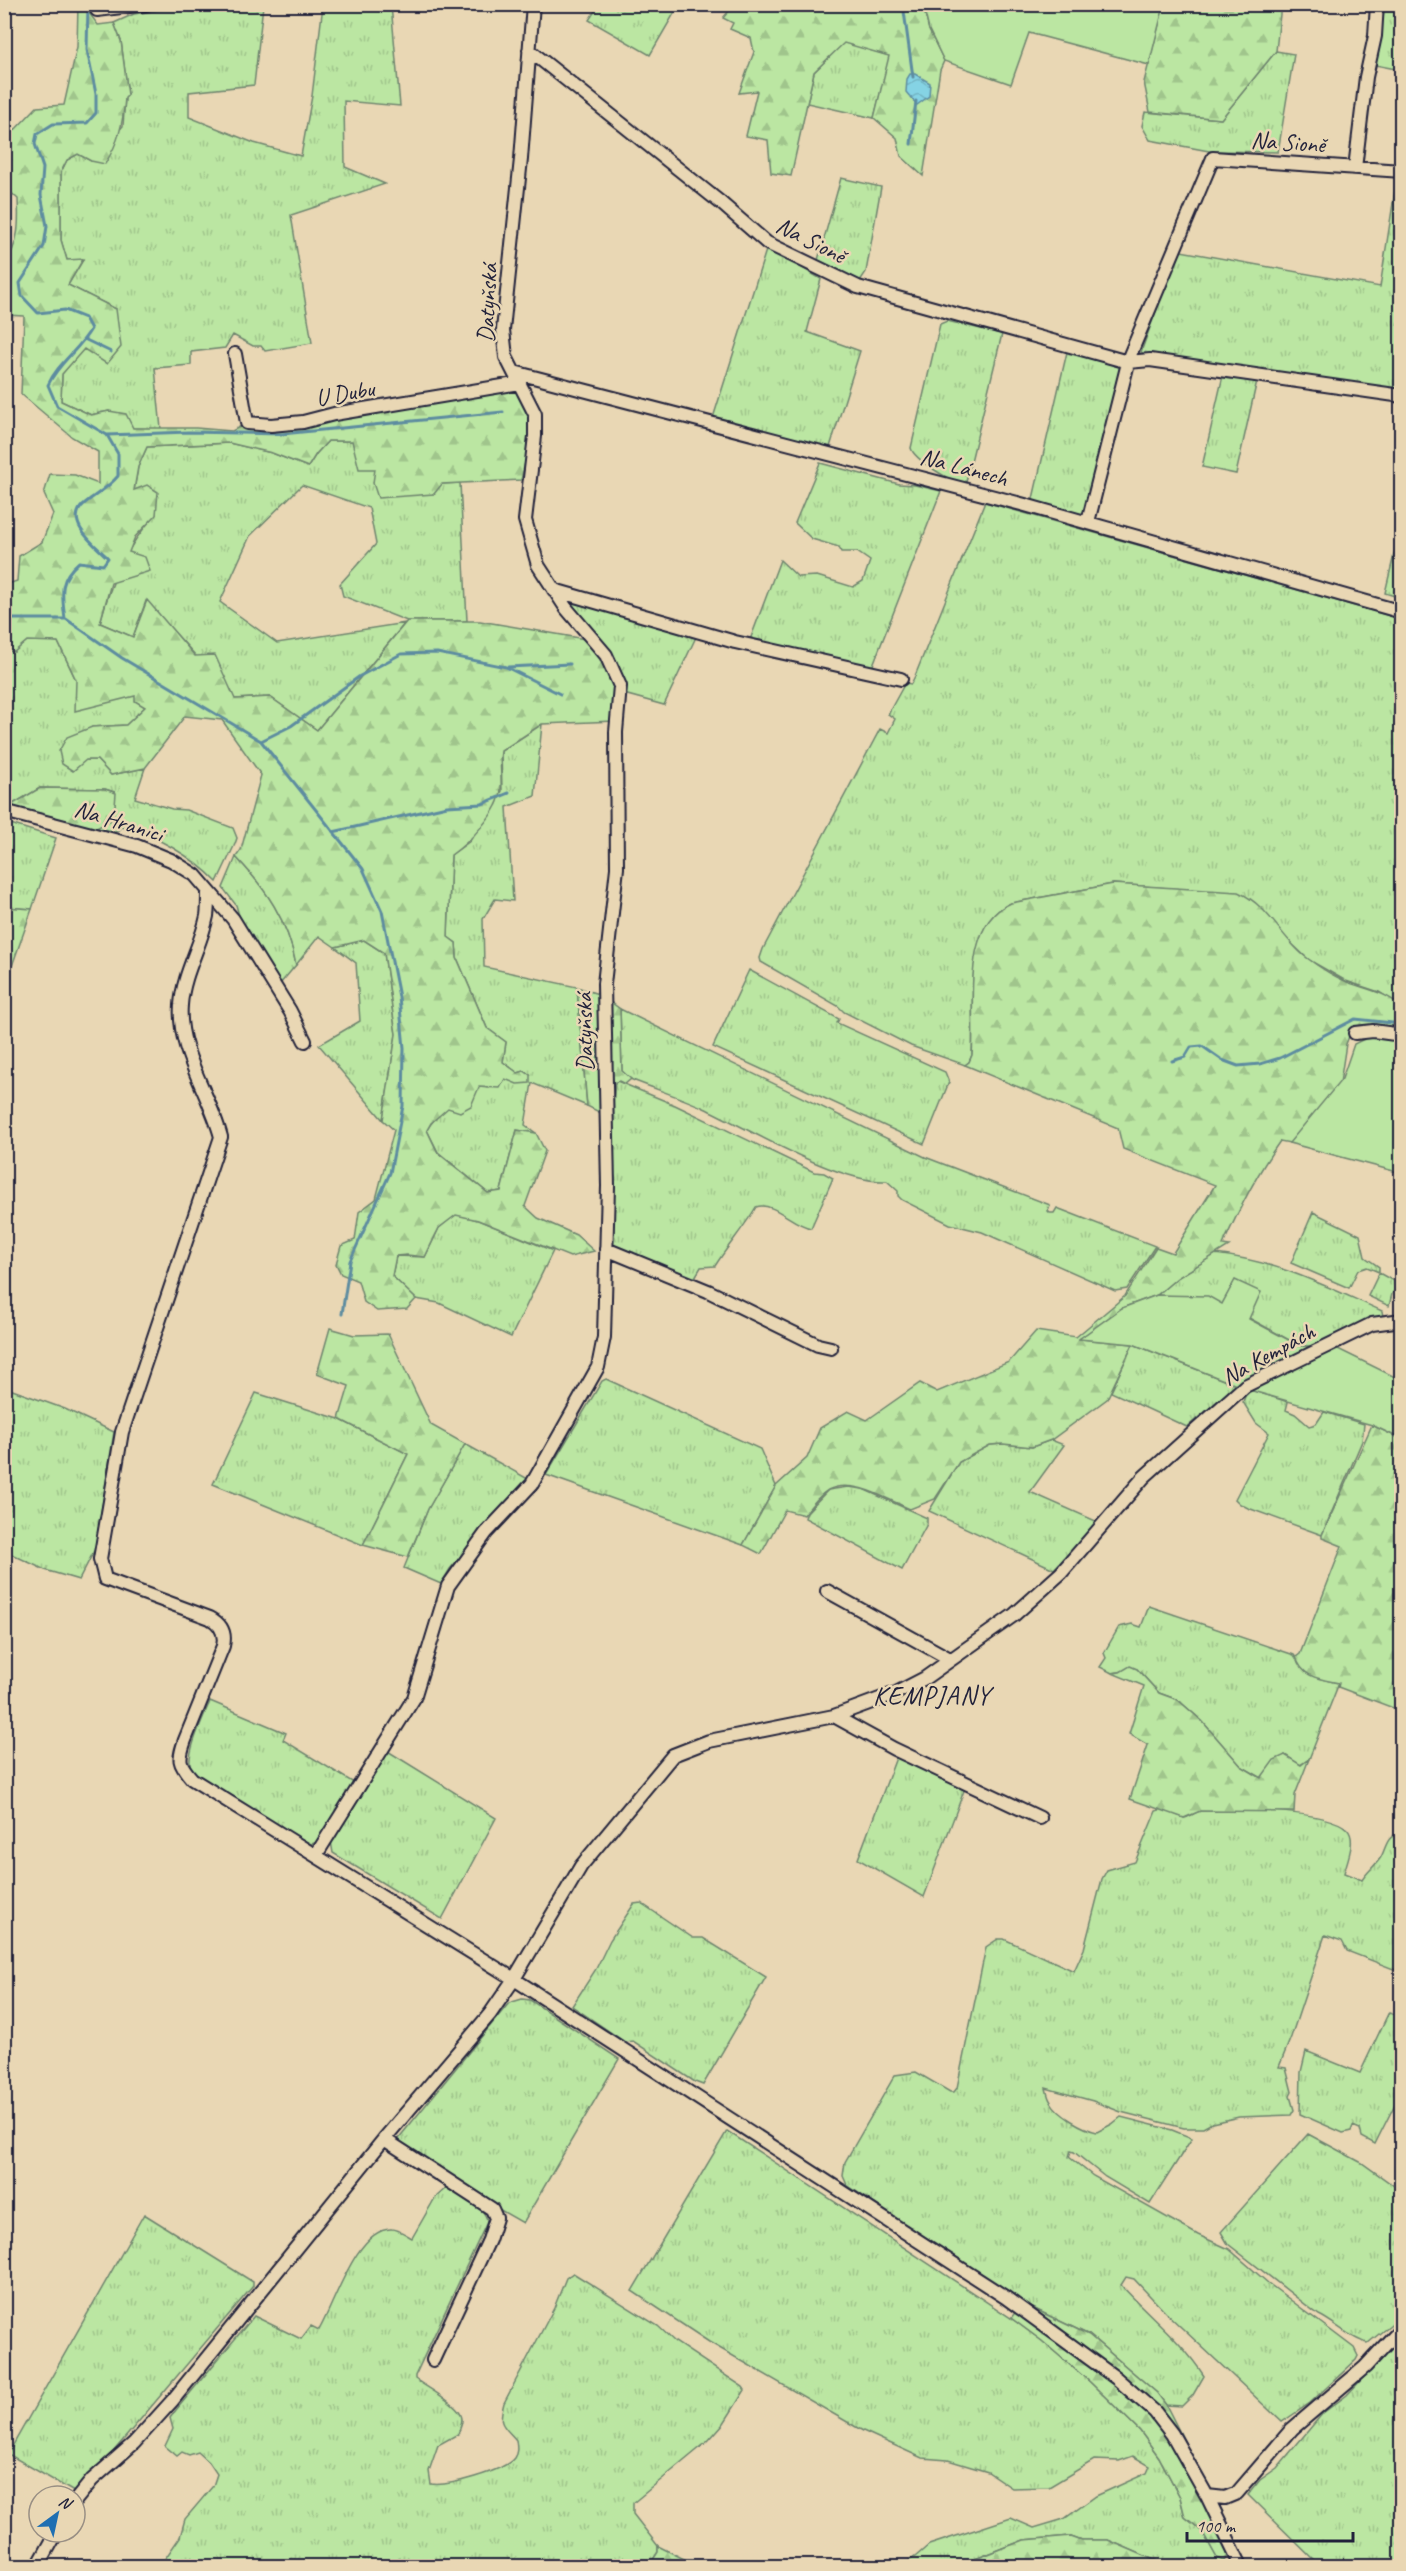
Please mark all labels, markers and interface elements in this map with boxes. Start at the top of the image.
street label: Na Sioně [1250,124,1329,160]
street label: Na Sioně [771,210,854,272]
street label: Datyňská [470,260,504,343]
street label: U Dubu [313,373,379,413]
street label: Na Lánech [917,441,1012,493]
street label: Na Hranici [71,793,169,849]
street label: Datyňská [568,990,600,1072]
street label: Na Kempách [1216,1316,1321,1392]
district label: KEMPJANY [873,1679,994,1712]
north arrow [27,2484,87,2544]
text: N [55,2491,77,2515]
scale bar [1187,2505,1354,2543]
text: 100 m [1196,2515,1237,2537]

